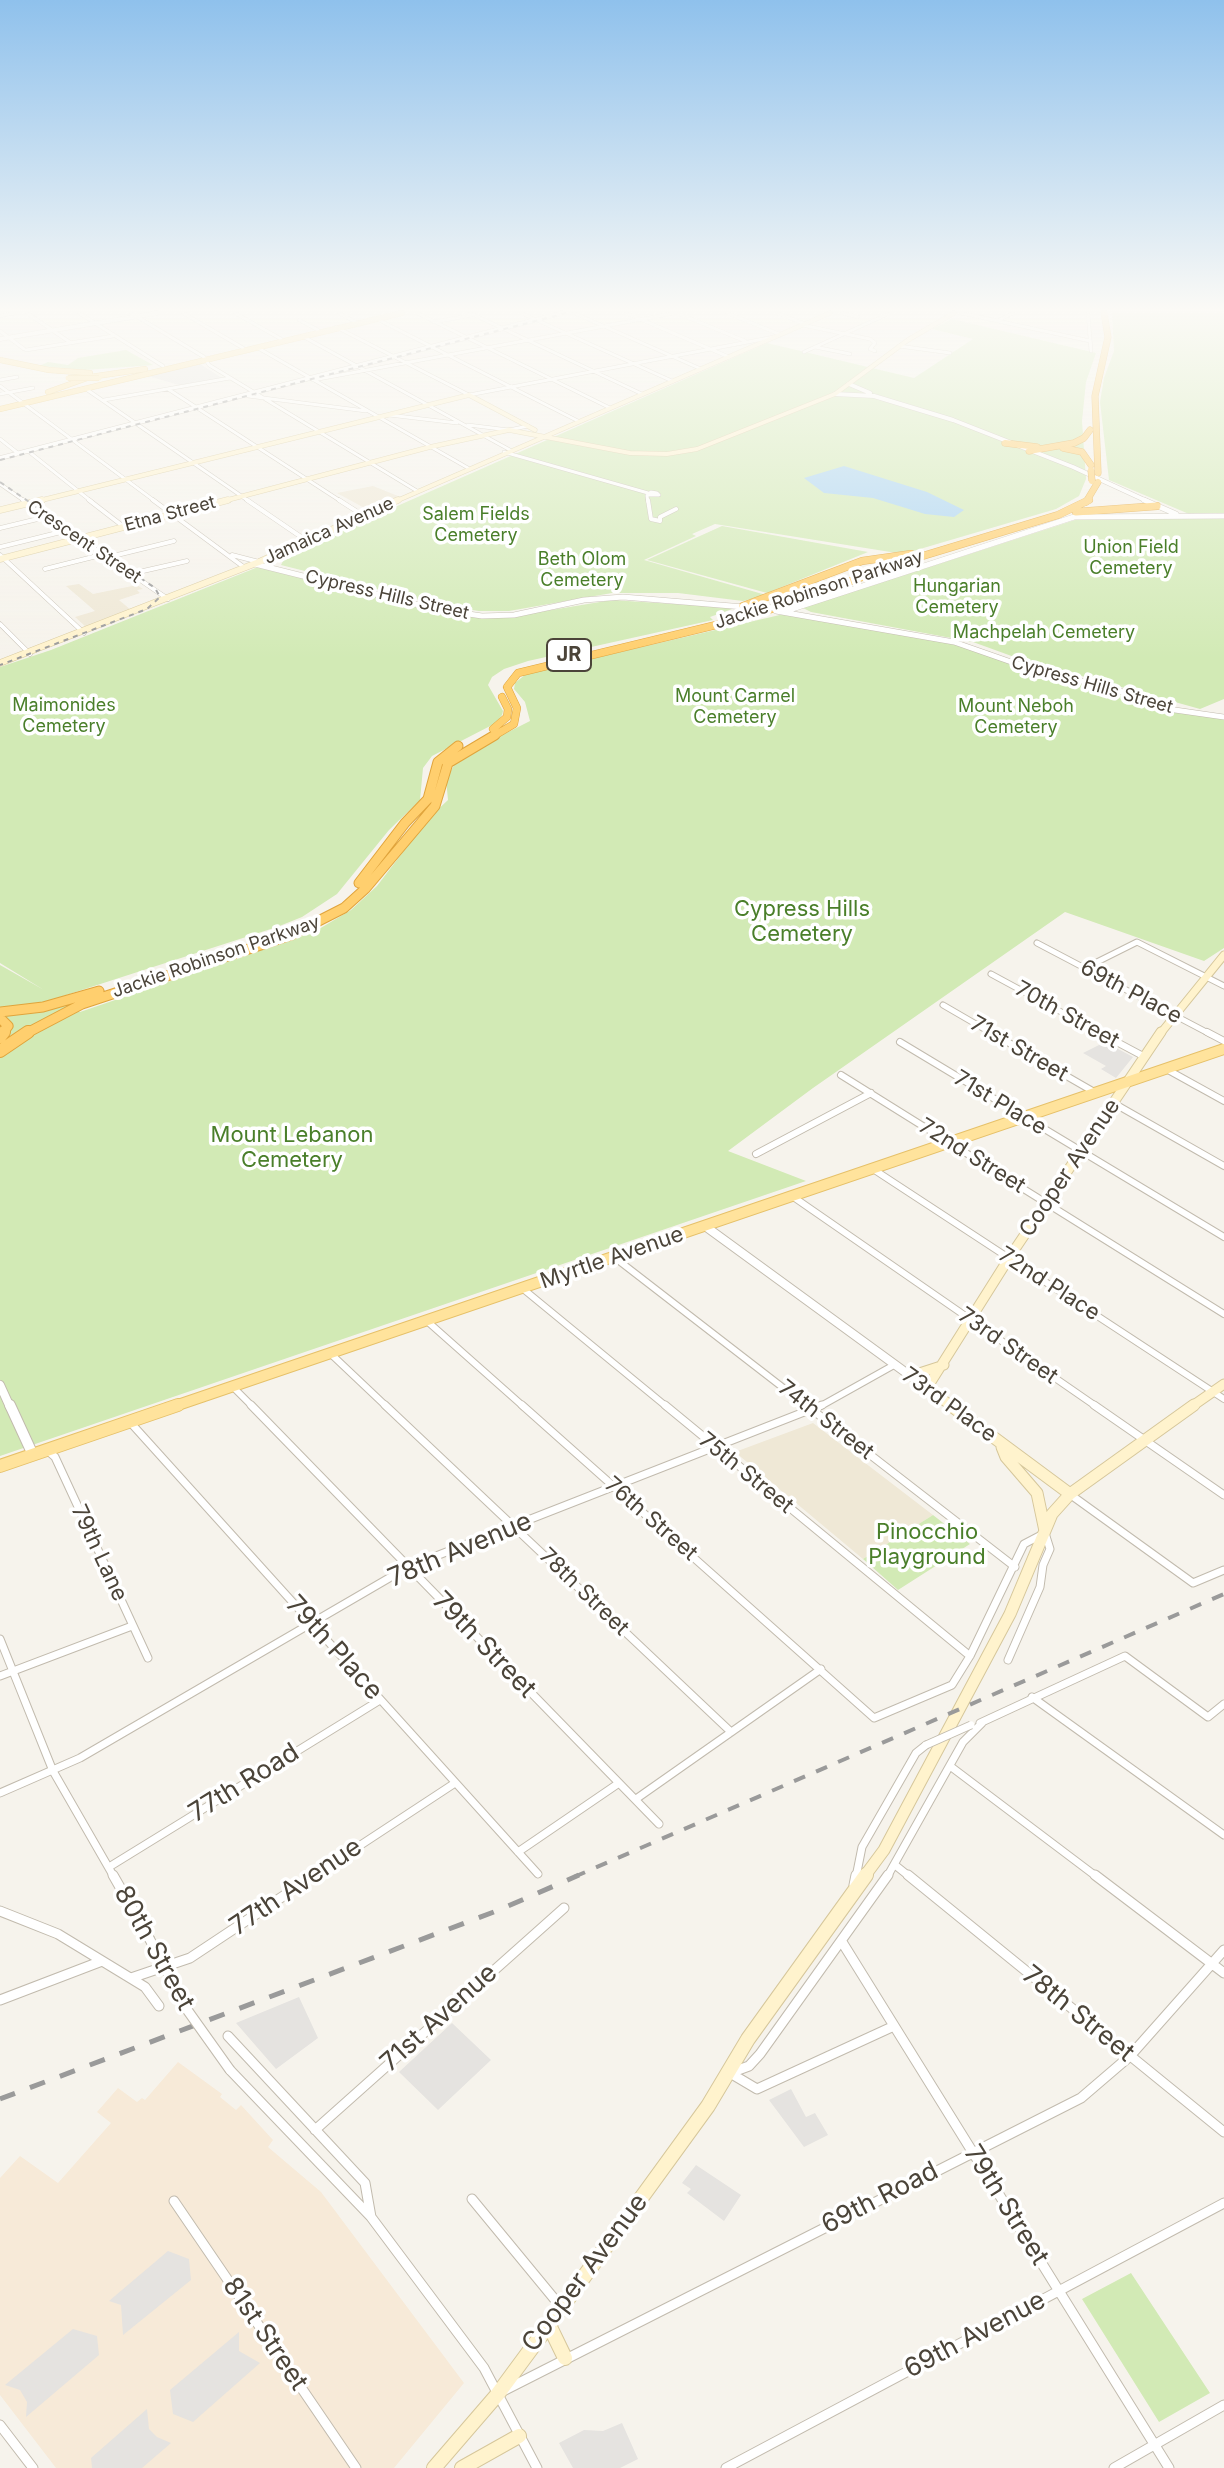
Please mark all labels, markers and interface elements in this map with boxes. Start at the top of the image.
street label: Etna Street [122,491,218,537]
street label: Jamaica Avenue [261,493,397,569]
street label: Crescent Street [23,496,145,588]
park label: Salem Fields Cemetery [422,504,530,546]
park label: Union Field Cemetery [1083,537,1179,580]
street label: Jackie Robinson Parkway [712,546,926,634]
park label: Beth Olom Cemetery [538,549,626,592]
street label: Cypress Hills Street [303,566,471,624]
park label: Hungarian Cemetery [913,576,1001,618]
park label: Machpelah Cemetery [953,622,1135,644]
road number: JR [547,639,591,671]
street label: Cypress Hills Street [1009,652,1175,718]
park label: Mount Carmel Cemetery [675,686,795,728]
park label: Maimonides Cemetery [12,695,116,738]
park label: Mount Neboh Cemetery [958,696,1074,738]
park label: Cypress Hills Cemetery [734,896,870,948]
street label: Jackie Robinson Parkway [110,911,322,1003]
street label: 69th Place [1076,954,1186,1030]
street label: 70th Street [1010,976,1124,1054]
street label: 71st Street [965,1010,1073,1088]
street label: 71st Place [949,1065,1051,1141]
street label: Cooper Avenue [1014,1094,1126,1242]
street label: 72nd Street [914,1113,1030,1199]
park label: Mount Lebanon Cemetery [211,1122,373,1174]
street label: Myrtle Avenue [537,1221,687,1295]
street label: 72nd Place [993,1241,1105,1327]
street label: 73rd Street [953,1302,1063,1390]
street label: 73rd Place [897,1362,1001,1448]
street label: 74th Street [773,1375,879,1465]
street label: 75th Street [693,1427,799,1519]
street label: 76th Street [599,1472,703,1566]
street label: 79th Lane [65,1501,133,1605]
street label: 78th Avenue [384,1506,536,1594]
park label: Pinocchio Playground [868,1519,986,1570]
street label: 78th Street [534,1543,634,1641]
street label: 79th Street [426,1585,542,1705]
street label: 79th Place [279,1589,389,1707]
street label: 77th Road [183,1737,305,1829]
street label: 77th Avenue [224,1831,368,1943]
street label: 80th Street [107,1880,201,2016]
street label: 71st Avenue [374,1958,504,2078]
street label: 78th Street [1016,1959,1140,2069]
street label: 79th Street [957,2139,1055,2271]
street label: 69th Road [817,2155,943,2241]
street label: Cooper Avenue [515,2188,655,2358]
street label: 81st Street [216,2272,314,2396]
street label: 69th Avenue [899,2285,1051,2385]

